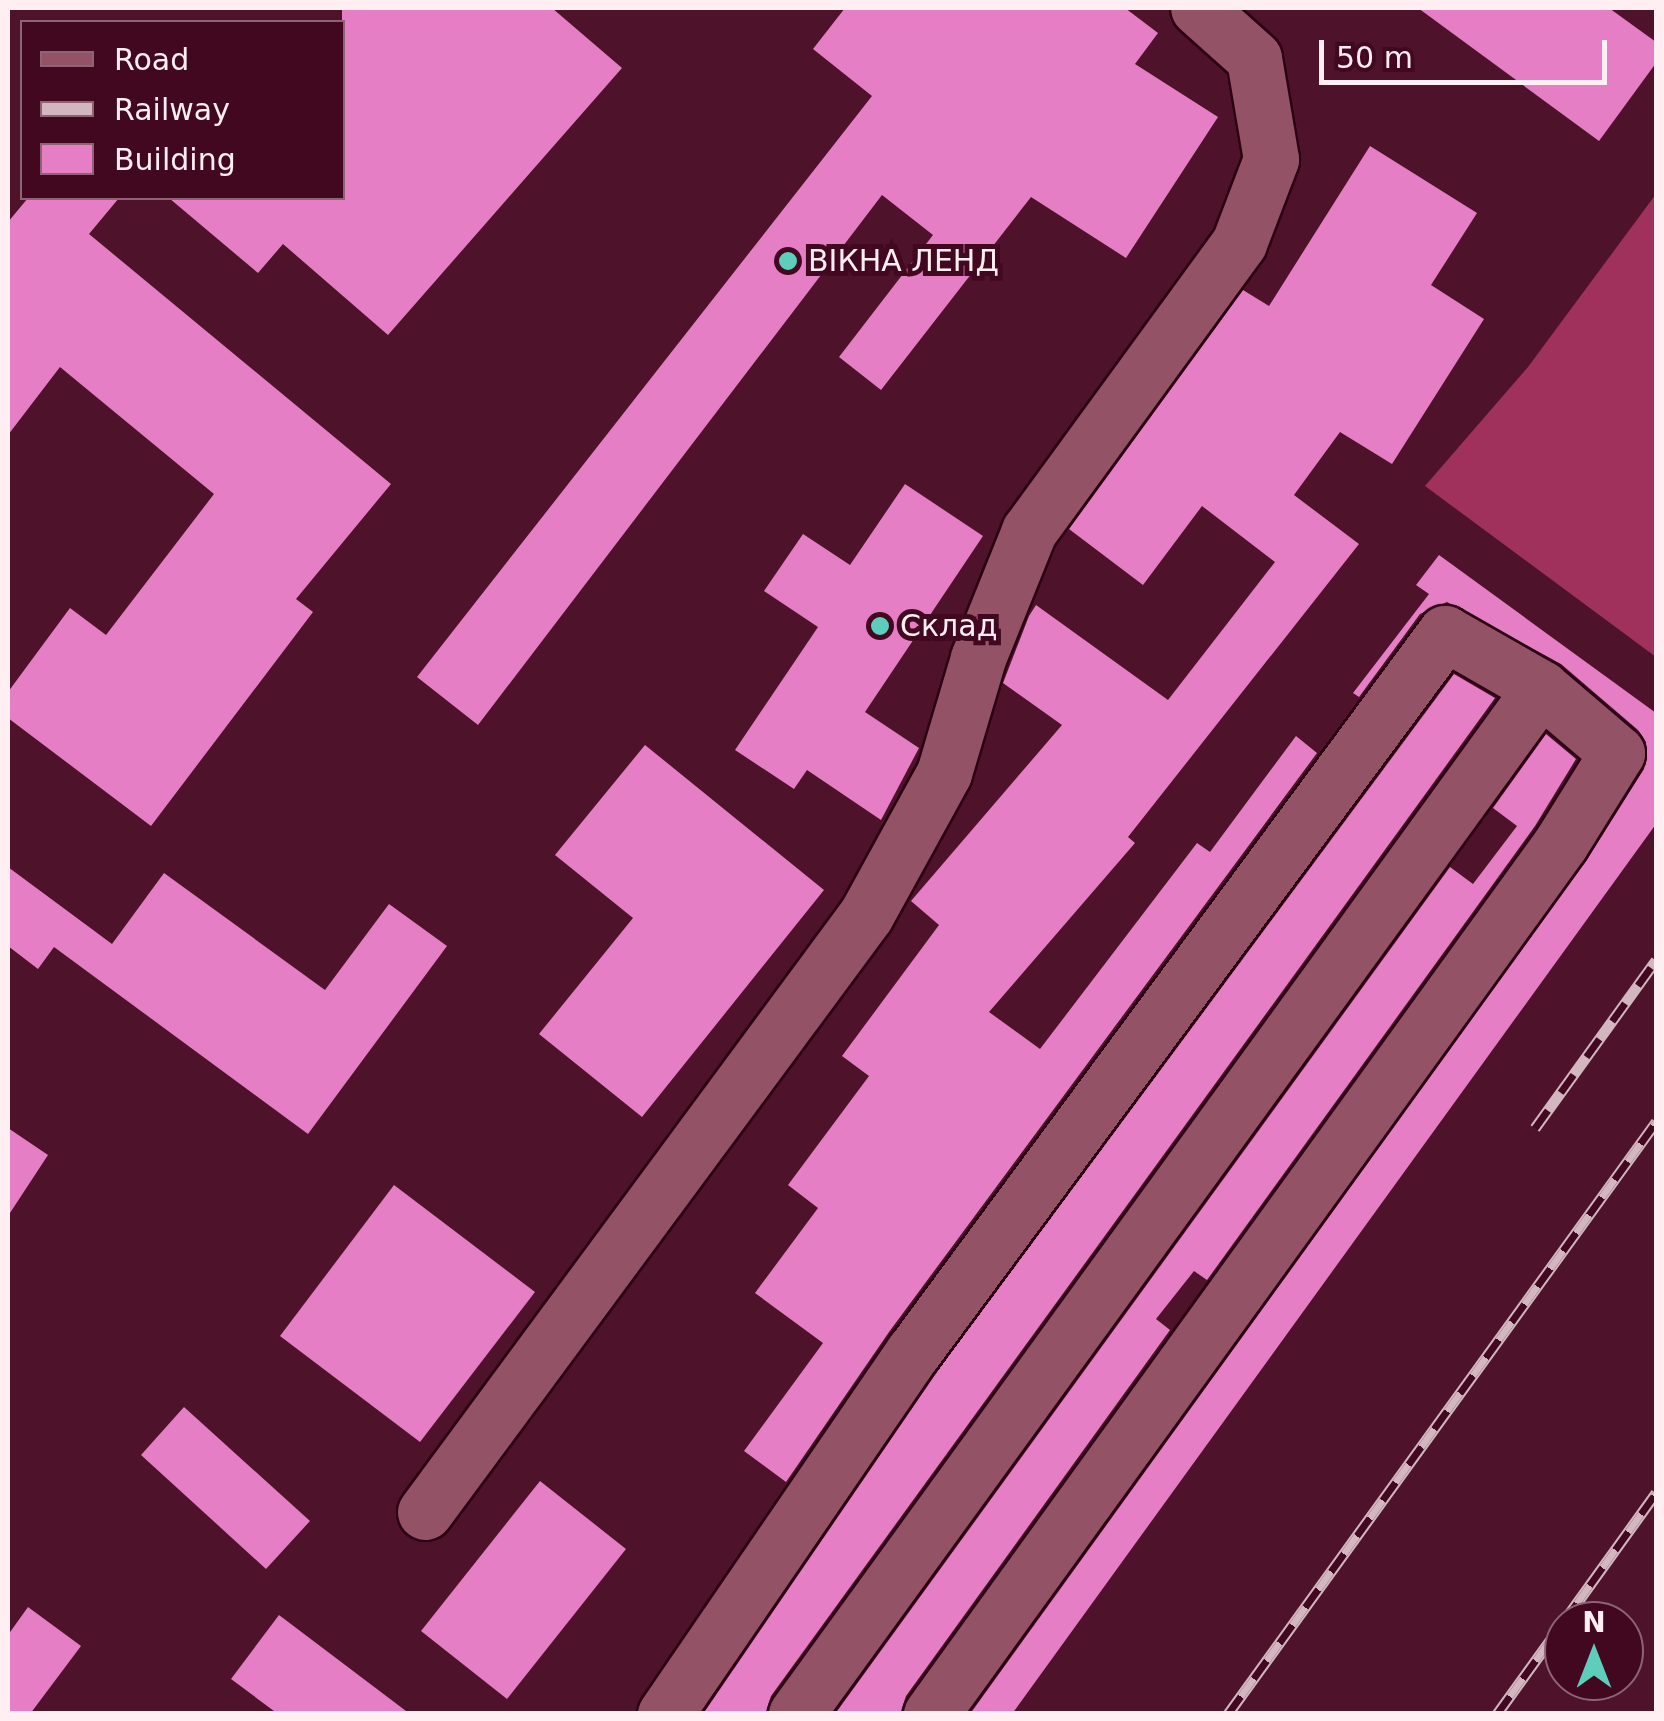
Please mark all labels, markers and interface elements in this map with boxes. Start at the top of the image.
legend [20,20,345,200]
scale bar [1324,20,1612,82]
text: 50 m [1336,40,1413,75]
text: Road [114,42,189,77]
text: Railway [114,92,230,127]
text: Building [114,142,236,177]
place label: ВІКНА ЛЕНД [808,243,999,279]
marker: ВІКНА ЛЕНД [777,250,799,272]
place label: Склад [900,608,997,644]
marker: Склад [869,615,891,637]
north arrow [1544,1601,1644,1701]
text: N [1582,1606,1606,1639]

